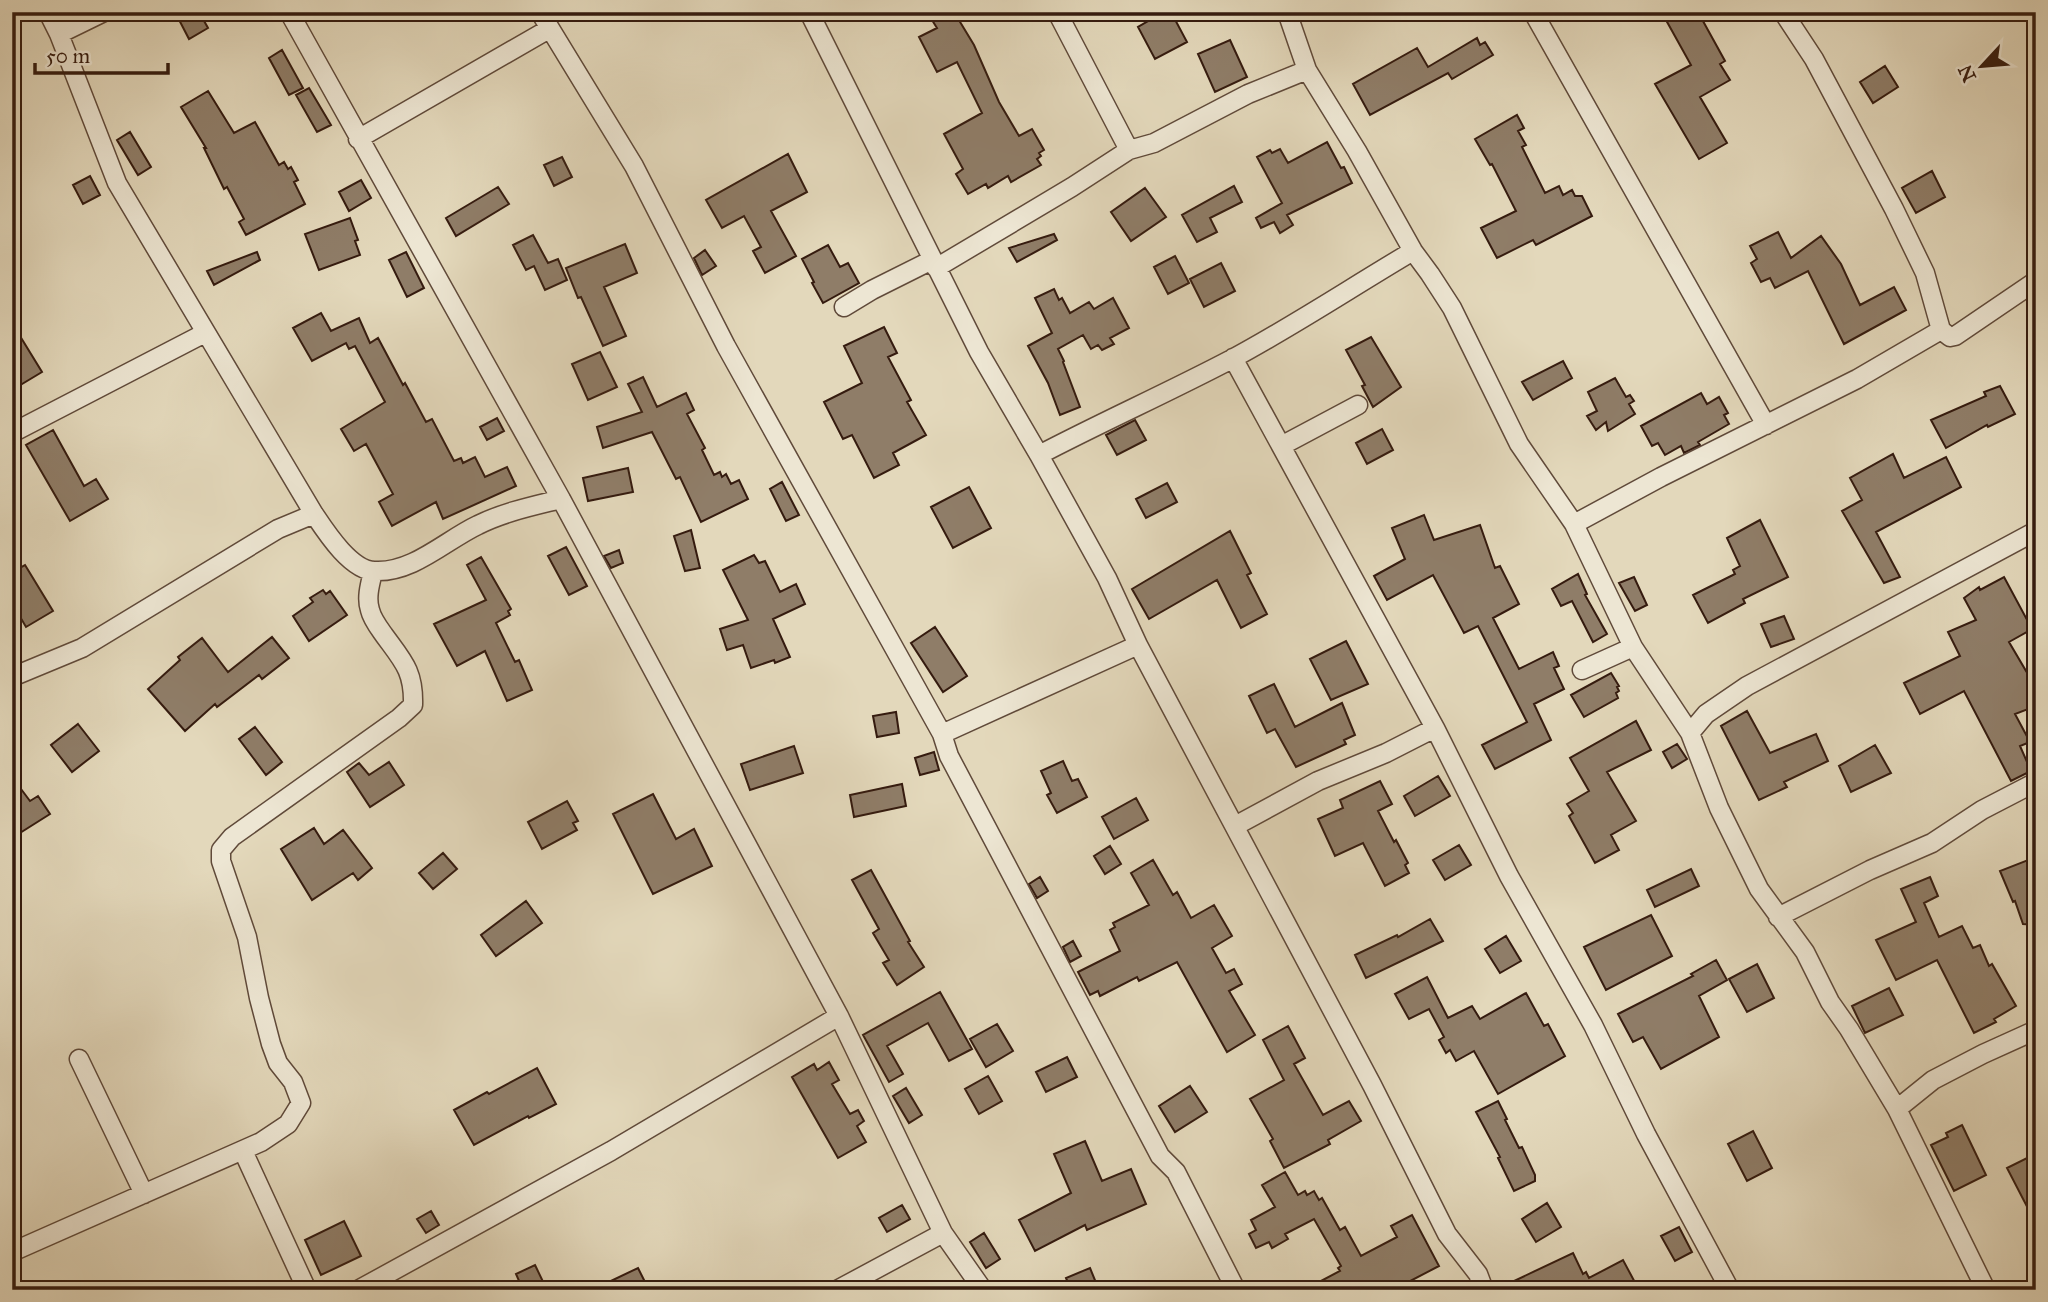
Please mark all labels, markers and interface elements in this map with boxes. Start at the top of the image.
scale bar [35,32,168,76]
north arrow [1946,32,2016,102]
text: 50 m [46,43,91,69]
text: N [1953,61,1981,86]

